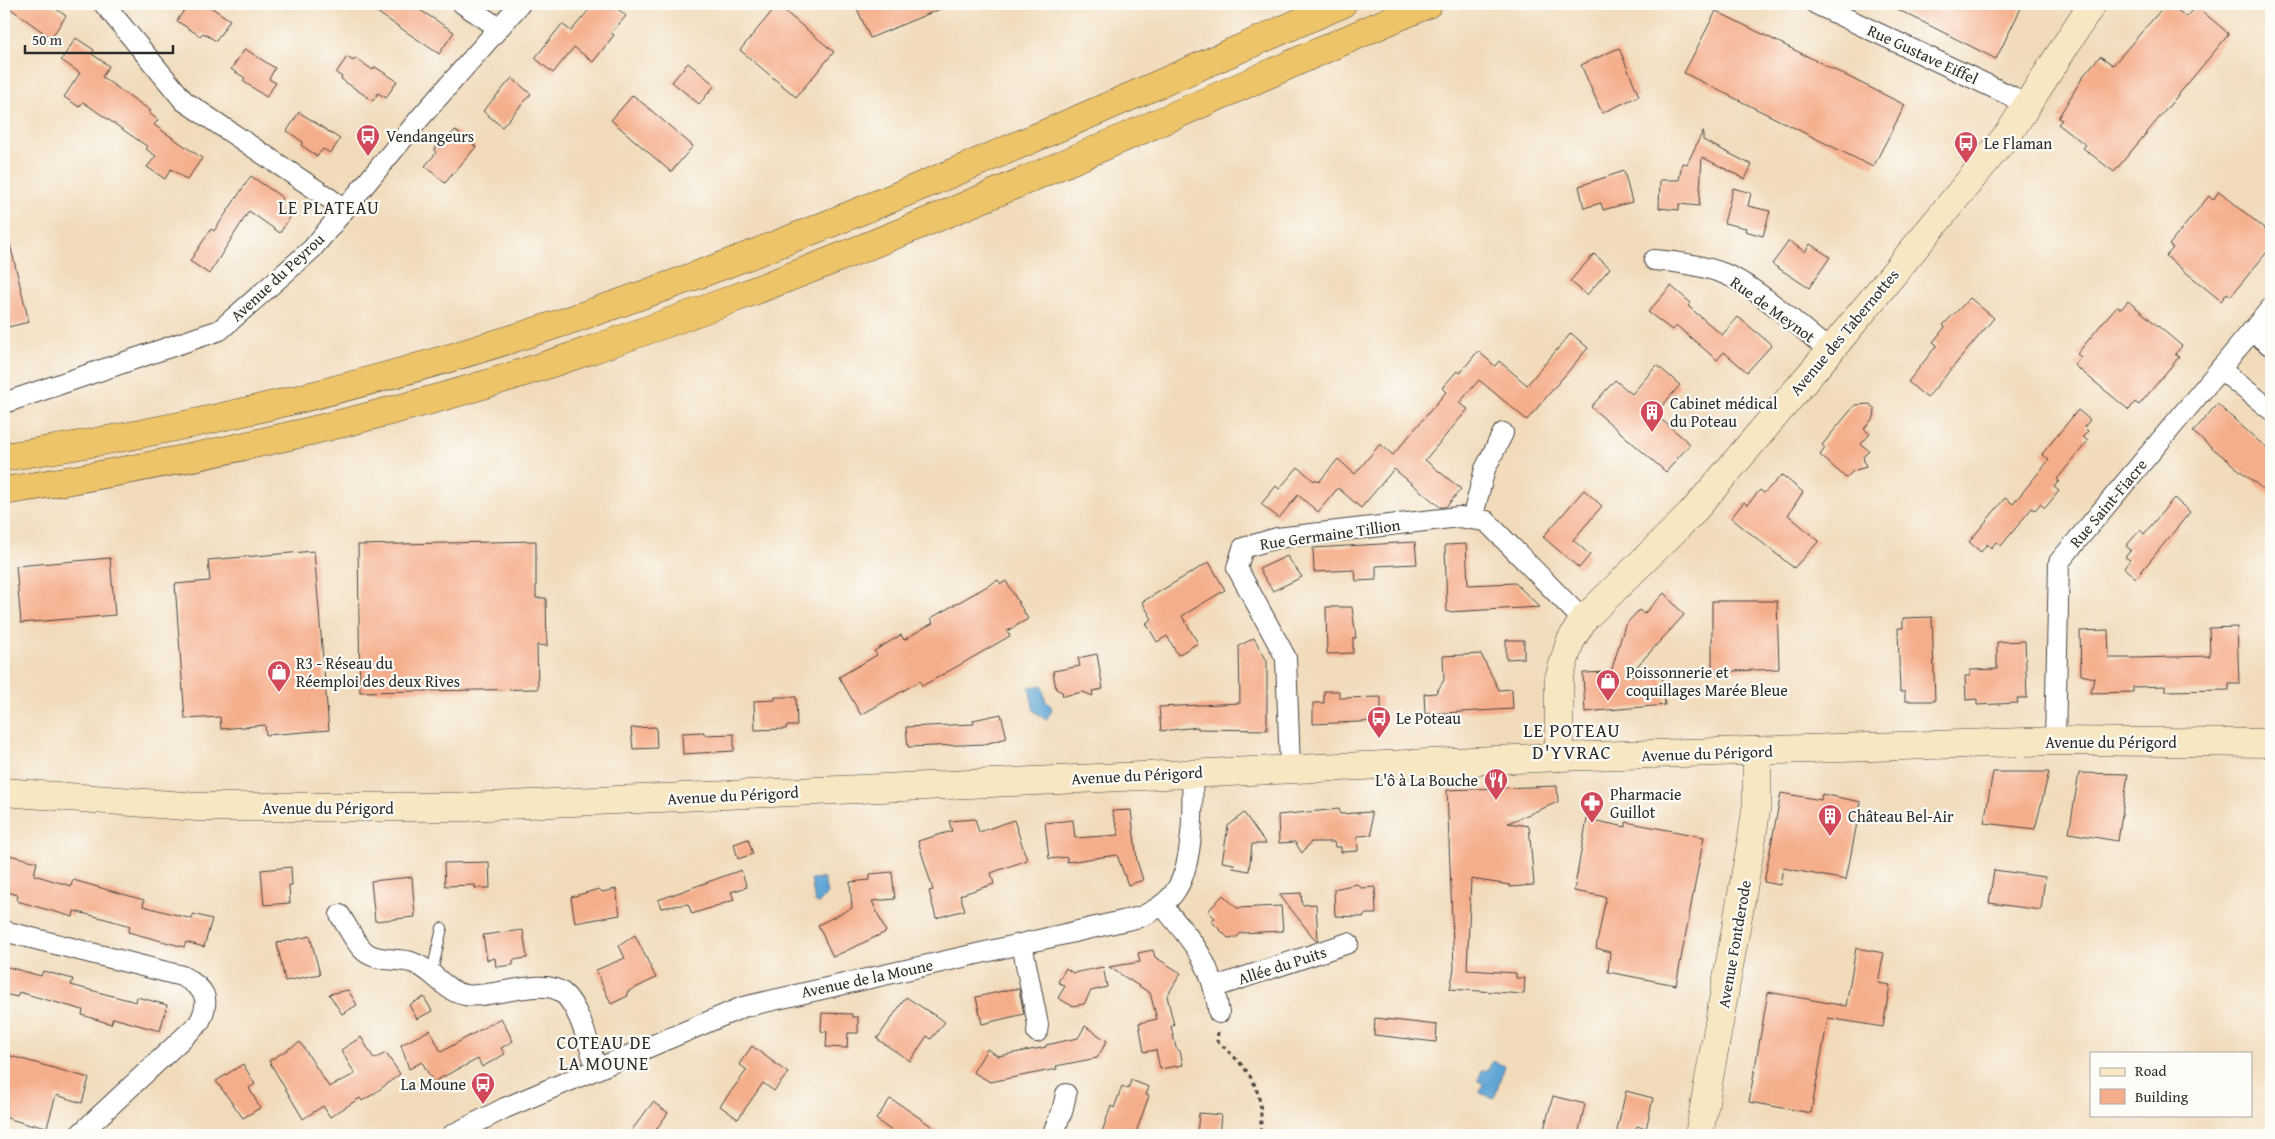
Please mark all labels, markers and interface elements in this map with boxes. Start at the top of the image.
street label: Rue Gustave Eiffel [1864,18,1983,90]
scale bar [25,22,172,54]
text: 50 m [32,29,63,50]
bus stop icon: Vendangeurs [355,123,381,157]
place label: Vendangeurs [386,124,474,148]
bus stop icon: Le Flaman [1953,130,1979,164]
place label: Le Flaman [1984,131,2052,155]
district label: LE PLATEAU [278,194,380,221]
street label: Avenue du Peyrou [225,227,330,327]
street label: Avenue des Tabernottes [1784,263,1904,401]
street label: Rue de Meynot [1726,270,1821,348]
place label: Cabinet médical du Poteau [1670,391,1778,433]
building icon: Cabinet médical du Poteau [1639,399,1665,433]
street label: Rue Saint-Fiacre [2064,453,2152,553]
street label: Rue Germaine Tillion [1258,512,1402,556]
place label: R3 - Réseau du Réemploi des deux Rives [296,651,460,693]
shop icon: R3 - Réseau du Réemploi des deux Rives [266,659,292,693]
place label: Poissonnerie et coquillages Marée Bleue [1626,660,1788,702]
shop icon: Poissonnerie et coquillages Marée Bleue [1595,668,1621,702]
bus stop icon: Le Poteau [1366,705,1392,739]
place label: Le Poteau [1396,706,1461,730]
district label: LE POTEAU D'YVRAC [1523,716,1621,766]
street label: Avenue du Périgord [2045,730,2177,754]
street label: Avenue du Périgord [1641,739,1774,767]
street label: Avenue du Périgord [1071,760,1204,790]
restaurant icon: L'ô à La Bouche [1483,767,1509,801]
place label: L'ô à La Bouche [1375,768,1478,792]
street label: Avenue du Périgord [667,780,800,810]
place label: Pharmacie Guillot [1610,782,1681,824]
pharmacy icon: Pharmacie Guillot [1579,790,1605,824]
street label: Avenue du Périgord [262,796,394,820]
building icon: Château Bel-Air [1817,803,1843,837]
place label: Château Bel-Air [1848,804,1954,828]
street label: Avenue Fontderode [1711,878,1757,1010]
street label: Allée du Puits [1235,939,1329,991]
street label: Avenue de la Moune [799,952,935,1004]
district label: COTEAU DE LA MOUNE [557,1029,651,1077]
legend [2090,1052,2252,1116]
text: Road [2135,1060,2166,1081]
bus stop icon: La Moune [470,1071,496,1105]
place label: La Moune [401,1072,466,1096]
text: Building [2135,1086,2189,1107]

